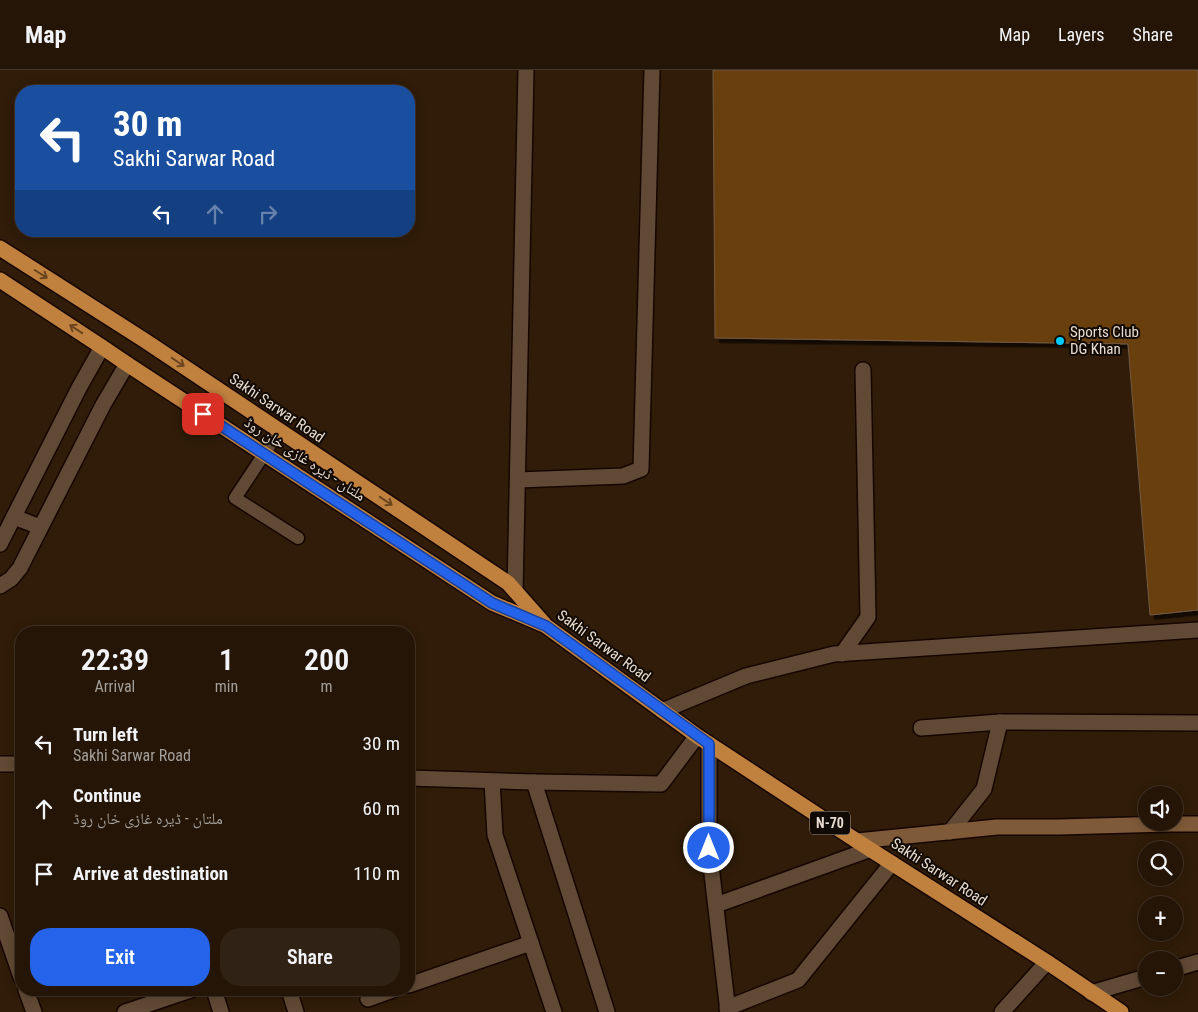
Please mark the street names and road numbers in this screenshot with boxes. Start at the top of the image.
street label: Sakhi Sarwar Road [226,370,328,446]
street label: ملتان - ڈیرہ غازی خان روڈ [241,413,369,506]
street label: Sakhi Sarwar Road [554,606,654,686]
road number: N-70 [810,811,850,834]
street label: Sakhi Sarwar Road [888,834,990,910]

